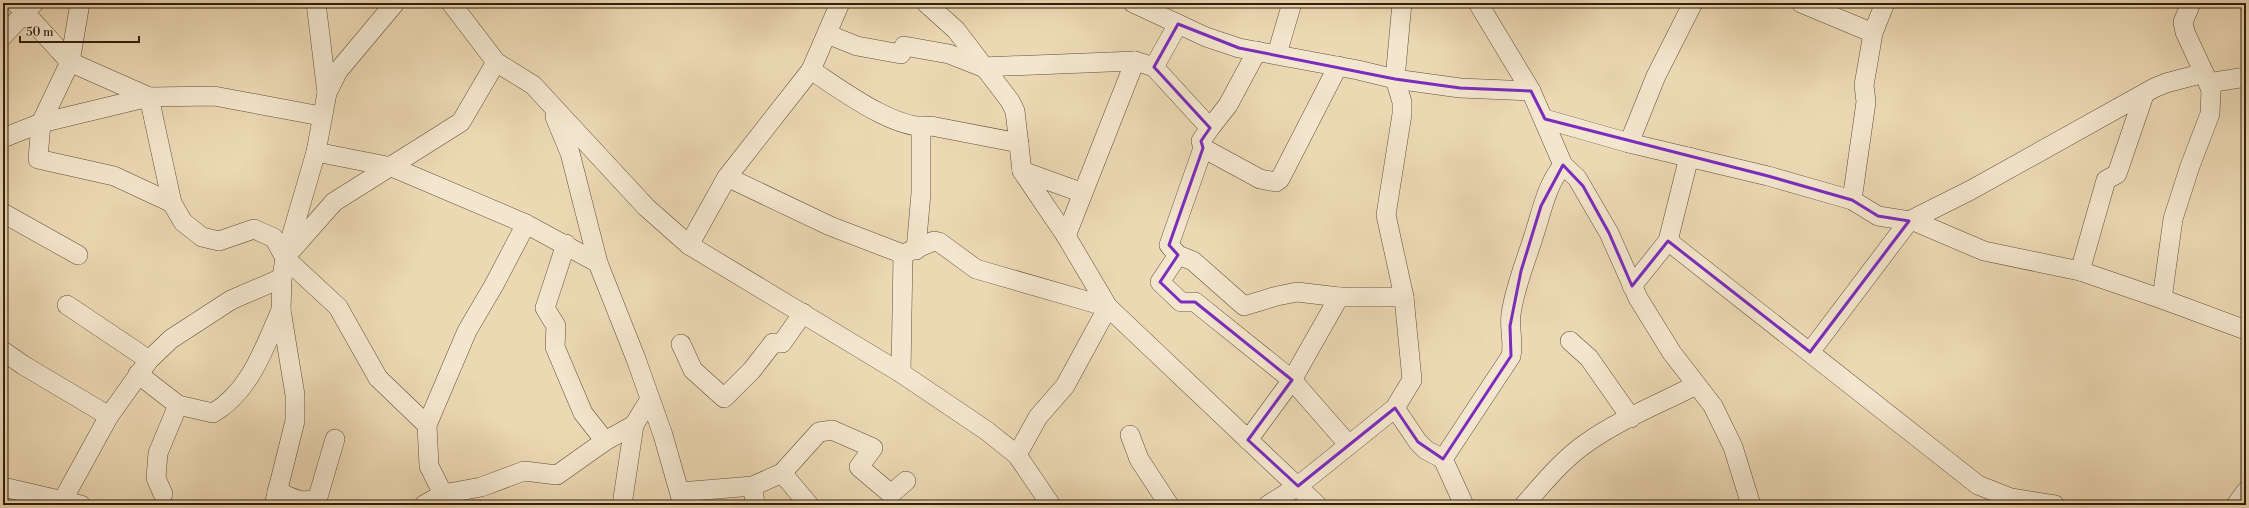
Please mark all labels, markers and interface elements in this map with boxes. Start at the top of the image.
scale bar [20,18,139,44]
text: 50 m [26,25,54,40]

